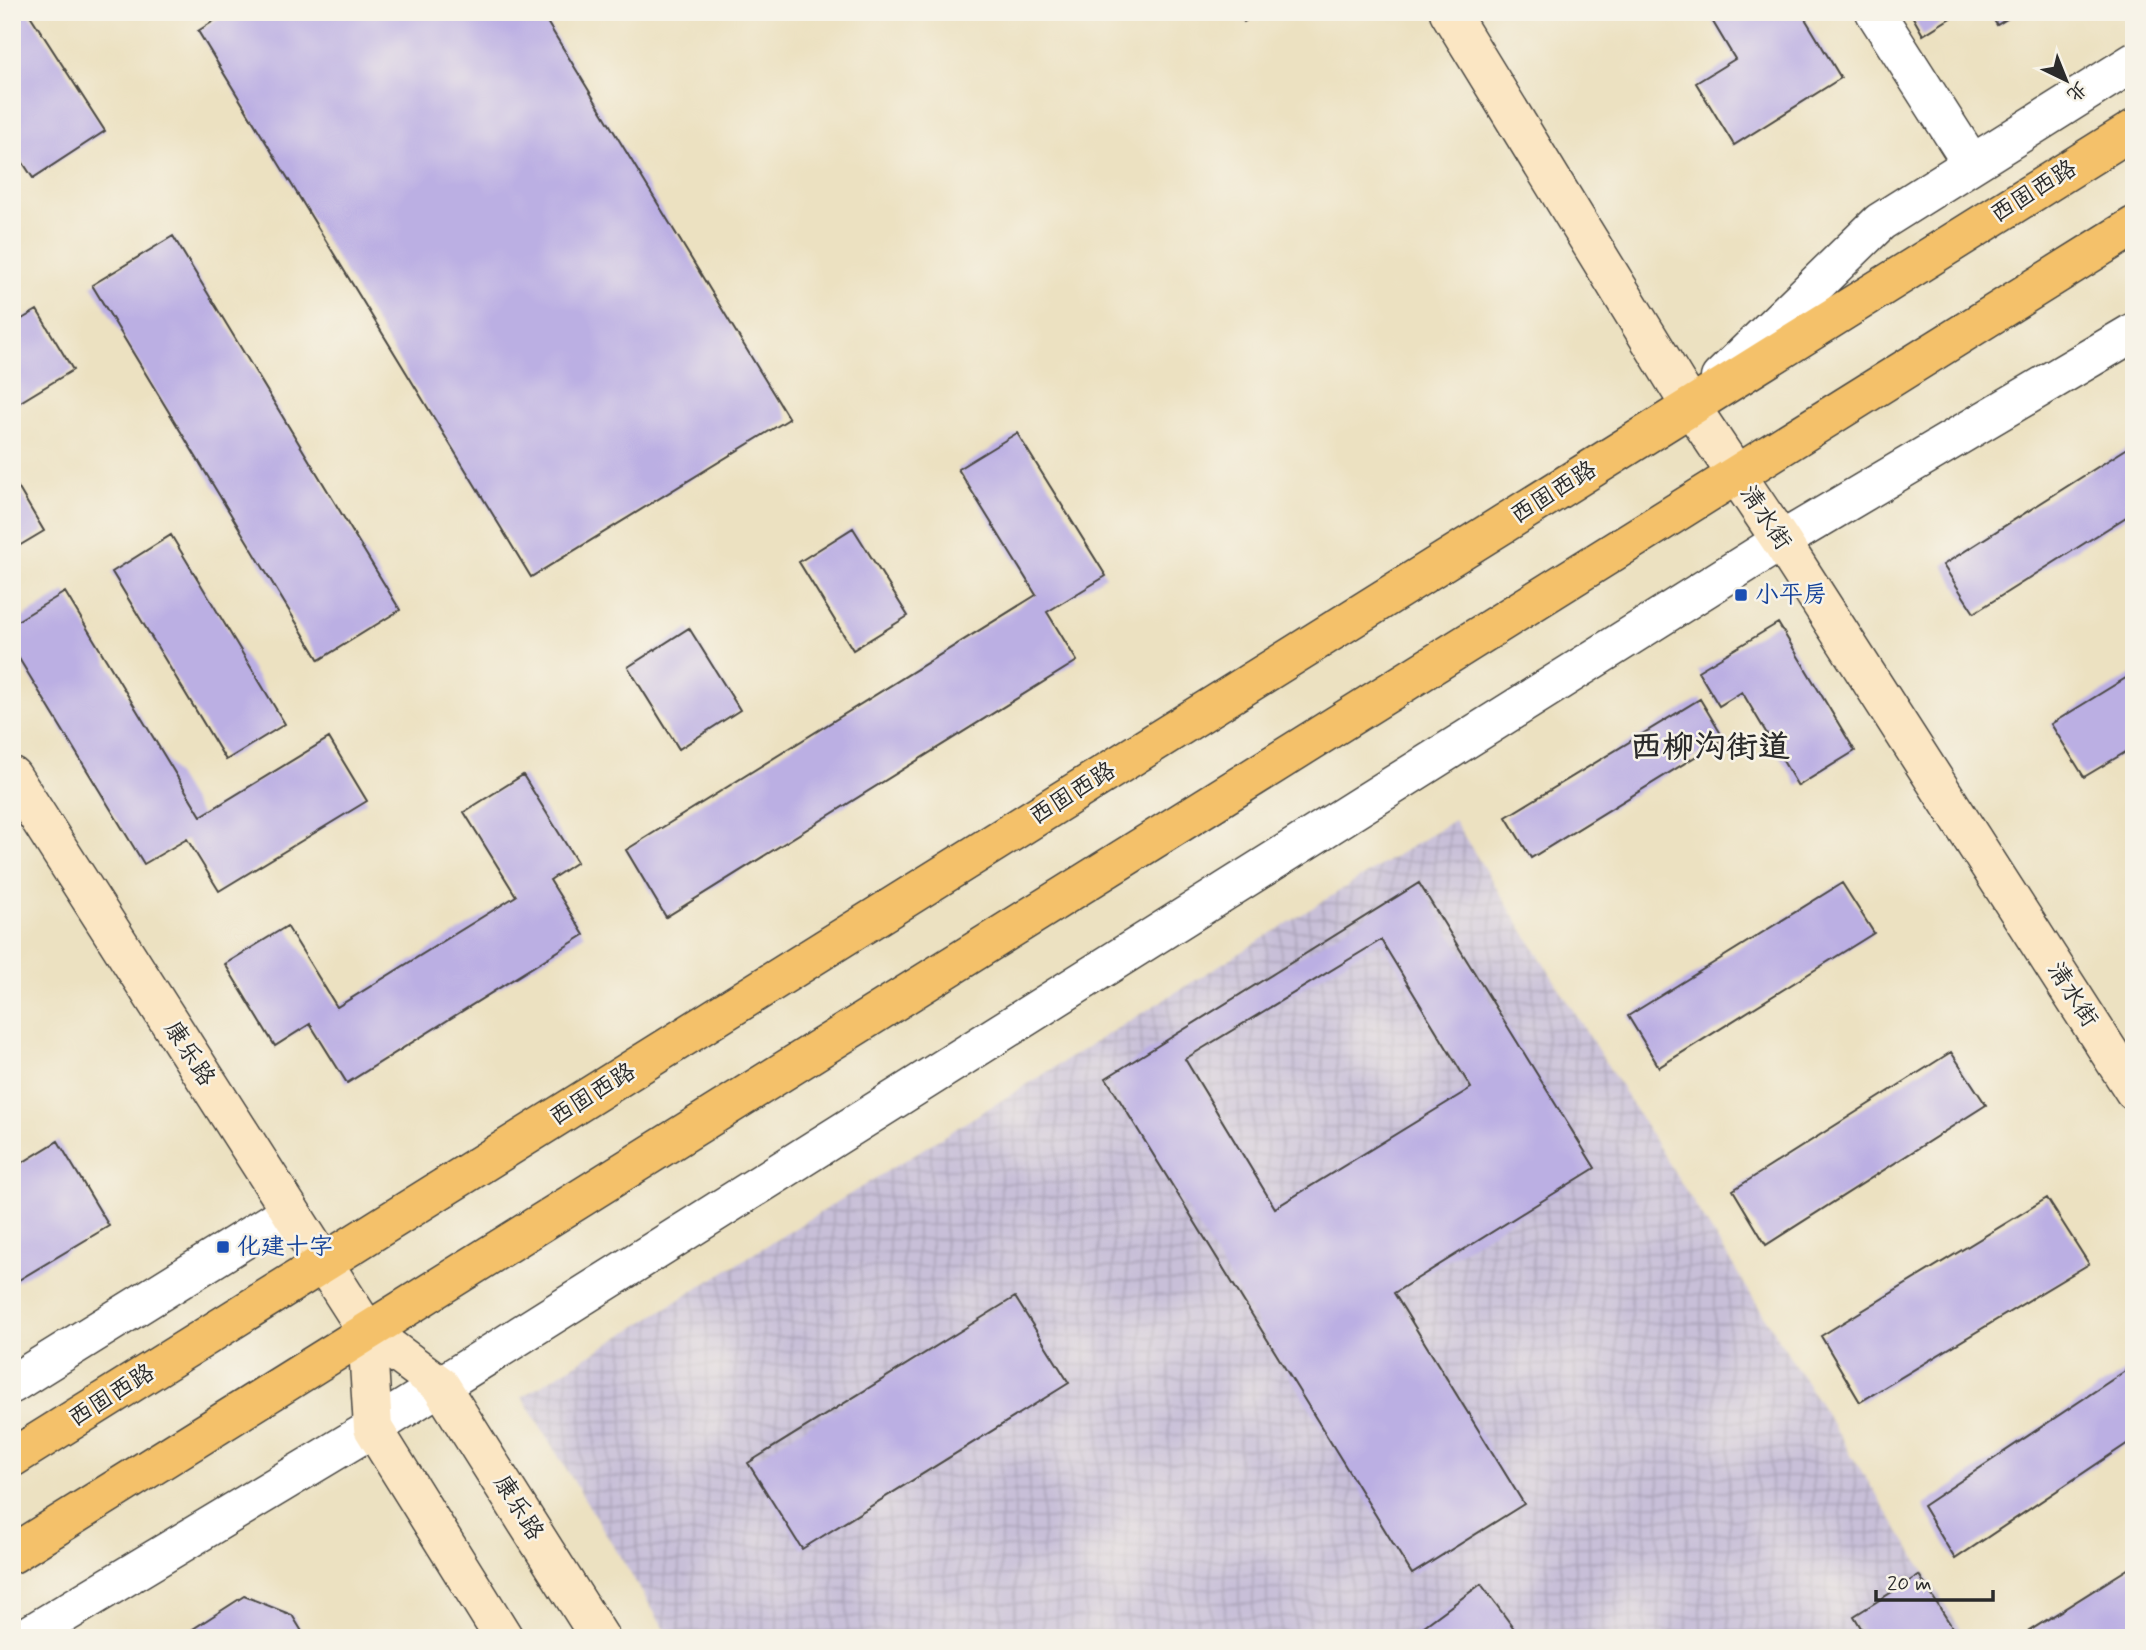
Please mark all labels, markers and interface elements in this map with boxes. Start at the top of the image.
north arrow [2030,46,2100,116]
text: 北 [2061,76,2092,107]
street label: 西固西路 [1985,153,2083,231]
street label: 西固西路 [1505,454,1603,532]
street label: 清水街 [1732,479,1798,557]
place label: 小平房 [1755,580,1827,611]
marker: 小平房 [1733,587,1749,603]
district label: 西柳沟街道 [1630,727,1790,769]
street label: 西固西路 [1024,755,1122,833]
street label: 清水街 [2039,956,2105,1034]
street label: 康乐路 [156,1015,222,1093]
street label: 西固西路 [544,1056,642,1134]
place label: 化建十字 [237,1232,333,1263]
marker: 化建十字 [215,1239,231,1255]
street label: 西固西路 [63,1357,161,1435]
street label: 康乐路 [486,1469,550,1547]
scale bar [1876,1559,1994,1603]
text: 20 m [1887,1570,1932,1598]

